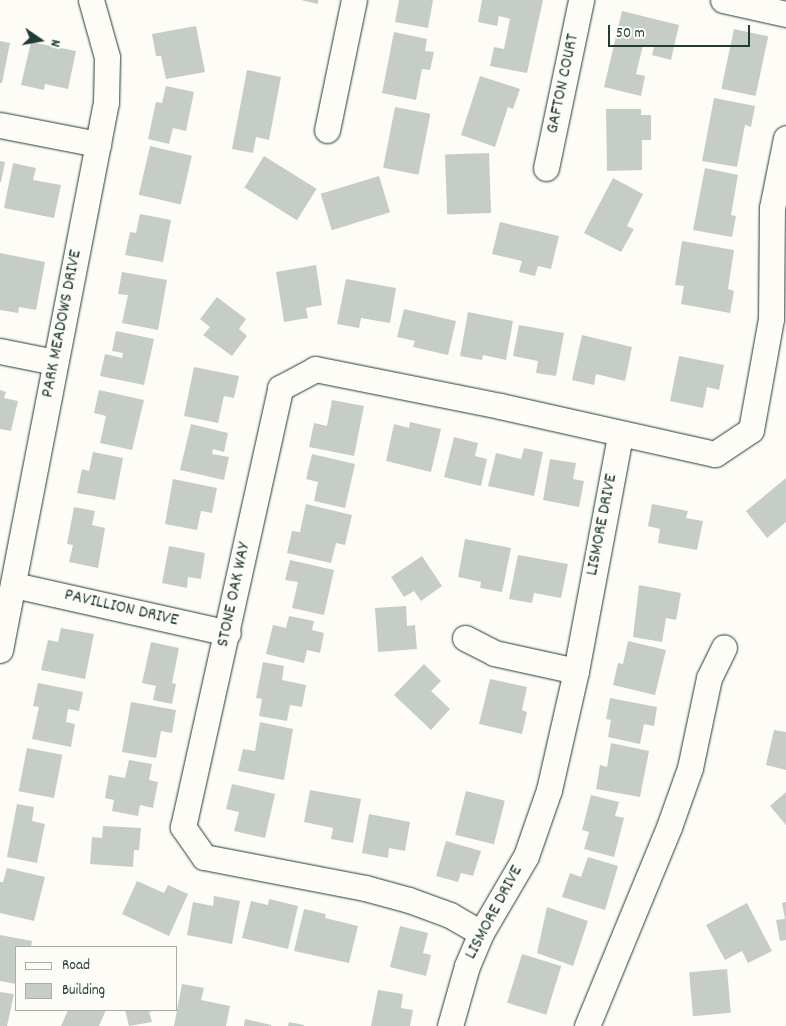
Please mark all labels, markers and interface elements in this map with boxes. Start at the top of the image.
north arrow [15,15,65,65]
scale bar [611,15,754,47]
text: 50 m [616,23,645,45]
street label: GAFTON COURT [543,32,585,136]
text: N [44,38,65,49]
street label: PARK MEADOWS DRIVE [38,248,88,400]
street label: LISMORE DRIVE [583,472,623,578]
street label: STONE OAK WAY [213,541,257,649]
street label: PAVILLION DRIVE [62,585,180,633]
street label: LISMORE DRIVE [461,862,529,964]
legend [15,946,178,1011]
text: Road [62,955,90,977]
text: Building [62,980,105,1002]

